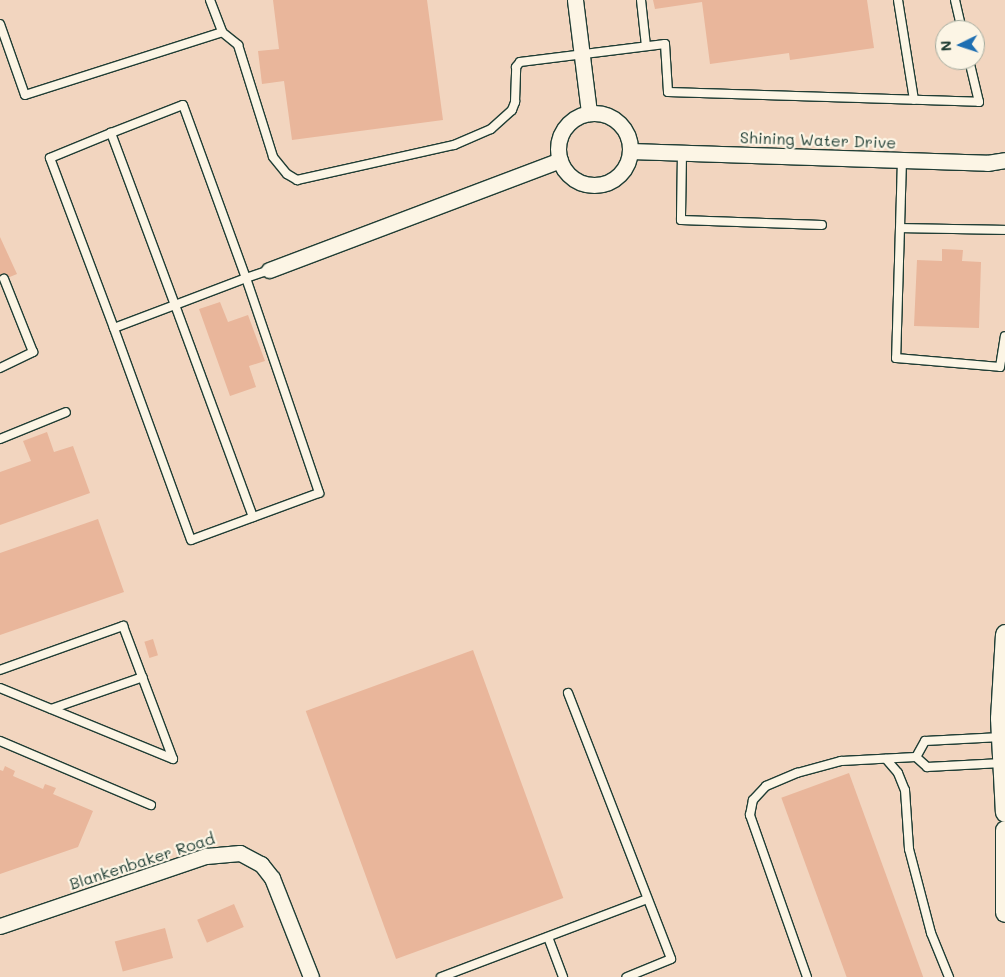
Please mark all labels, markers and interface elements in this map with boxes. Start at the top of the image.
north arrow [935,20,985,70]
text: N [936,40,955,52]
street label: Shining Water Drive [740,128,896,152]
street label: Blankenbaker Road [67,828,217,894]

